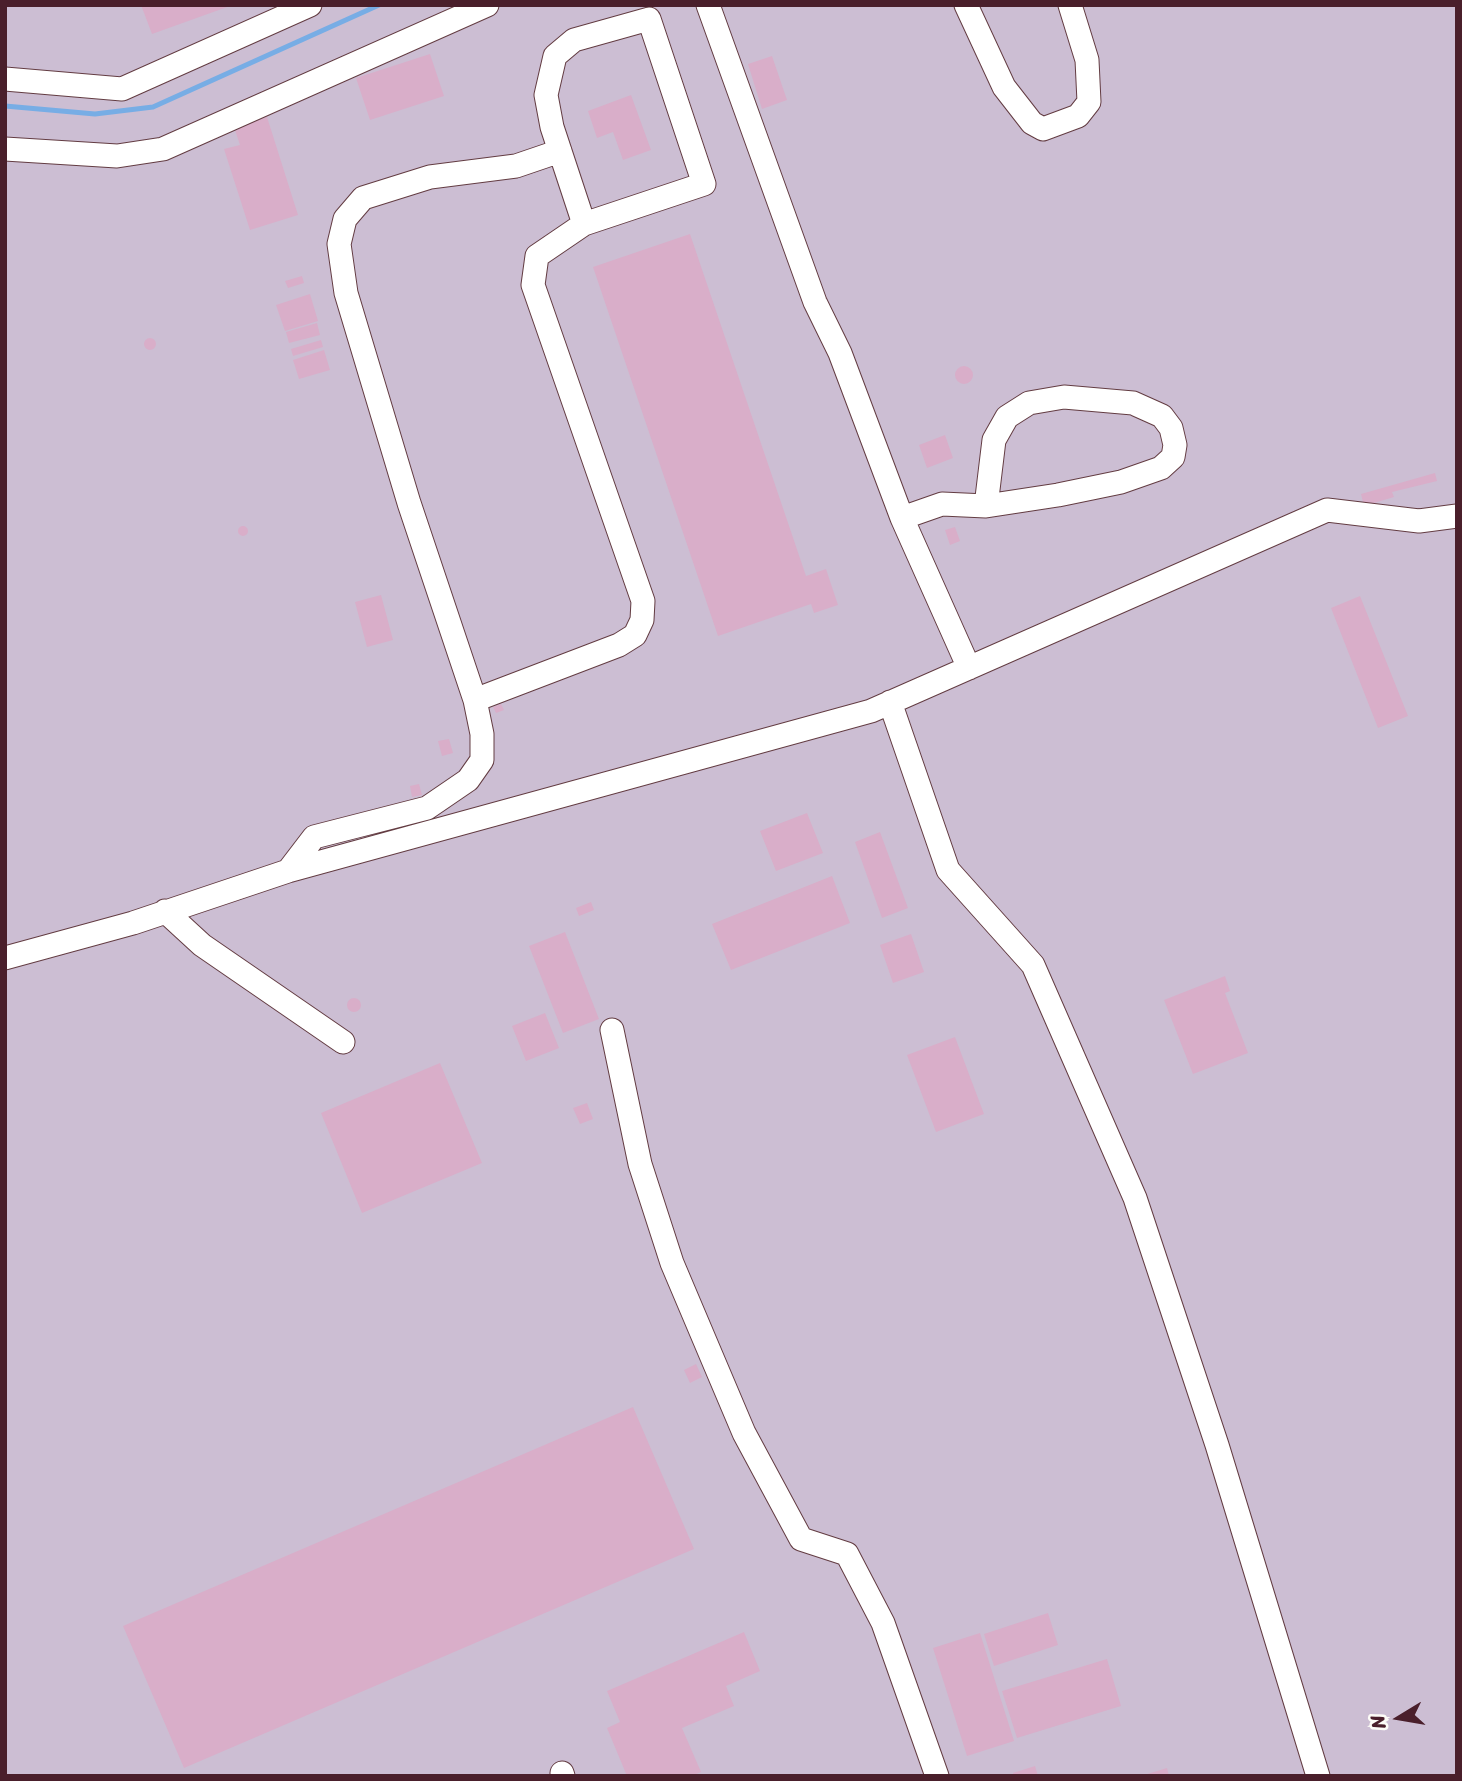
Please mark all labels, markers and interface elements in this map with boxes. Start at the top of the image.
north arrow [1364,1683,1434,1753]
text: N [1360,1712,1395,1732]

